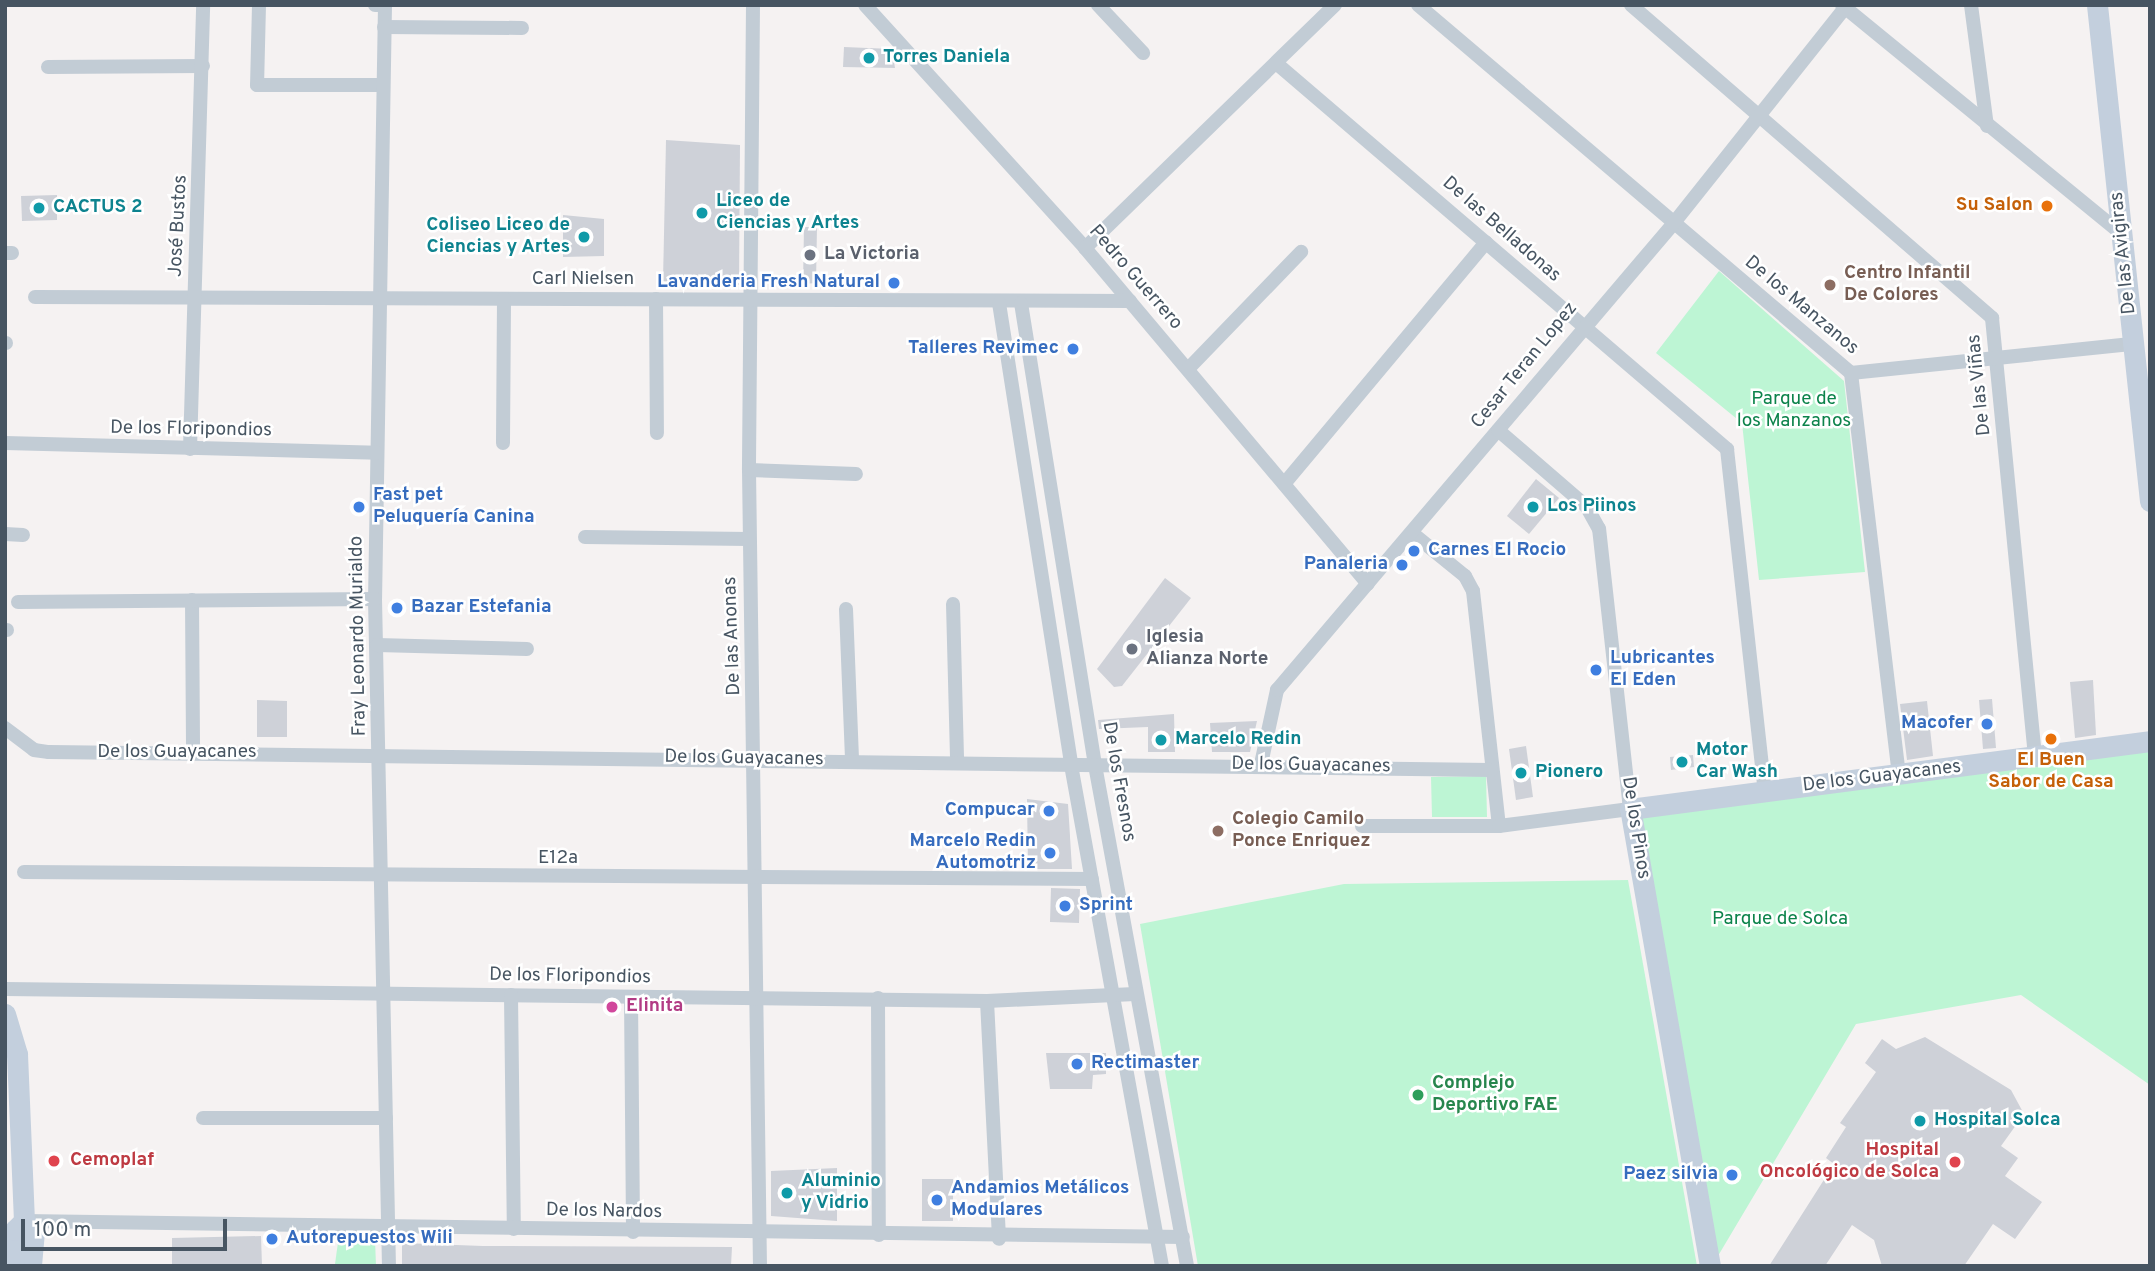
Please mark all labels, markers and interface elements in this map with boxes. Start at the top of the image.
place label: Torres Daniela [883,47,1010,69]
marker: Torres Daniela [861,50,877,66]
street label: De las Belladonas [1437,172,1565,288]
street label: José Bustos [165,174,193,278]
street label: De las Avigiras [2106,190,2142,316]
place label: Liceo de Ciencias y Artes [716,191,860,235]
place label: Su Salon [1956,195,2033,217]
place label: CACTUS 2 [53,197,143,219]
marker: Su Salon [2039,198,2055,214]
marker: CACTUS 2 [31,200,47,216]
marker: Liceo de Ciencias y Artes [694,205,710,221]
place label: Coliseo Liceo de Ciencias y Artes [426,215,570,259]
street label: Pedro Guerrero [1083,221,1187,335]
marker: Coliseo Liceo de Ciencias y Artes [576,229,592,245]
place label: La Victoria [824,244,920,266]
marker: La Victoria [802,247,818,263]
street label: De los Manzanos [1739,252,1863,360]
place label: Centro Infantil De Colores [1844,263,1971,307]
street label: Carl Nielsen [532,269,634,291]
place label: Lavanderia Fresh Natural [657,272,880,294]
marker: Lavanderia Fresh Natural [886,275,902,291]
marker: Centro Infantil De Colores [1822,277,1838,293]
street label: Cesar Teran Lopez [1467,298,1583,434]
street label: De las Viñas [1963,333,1997,437]
place label: Talleres Revimec [908,338,1059,360]
marker: Talleres Revimec [1065,341,1081,357]
park label: Parque de los Manzanos [1737,389,1851,433]
street label: De los Floripondios [110,417,272,443]
place label: Fast pet Peluquería Canina [373,485,535,529]
place label: Los Piinos [1547,496,1637,518]
marker: Fast pet Peluquería Canina [351,499,367,515]
marker: Los Piinos [1525,499,1541,515]
street label: Fray Leonardo Murialdo [346,536,372,736]
place label: Carnes El Rocio [1428,540,1566,562]
marker: Carnes El Rocio [1406,543,1422,559]
place label: Panaleria [1304,554,1388,576]
marker: Panaleria [1394,557,1410,573]
street label: De las Anonas [720,576,746,696]
place label: Bazar Estefania [411,597,552,619]
marker: Bazar Estefania [389,600,405,616]
place label: Iglesia Alianza Norte [1146,627,1268,671]
marker: Iglesia Alianza Norte [1124,641,1140,657]
place label: Lubricantes El Eden [1610,648,1715,692]
marker: Lubricantes El Eden [1588,662,1604,678]
place label: Macofer [1901,713,1973,735]
marker: Macofer [1979,716,1995,732]
street label: De los Fresnos [1096,720,1140,844]
place label: Marcelo Redin [1175,729,1301,751]
marker: El Buen Sabor de Casa [2043,731,2059,747]
marker: Marcelo Redin [1153,732,1169,748]
place label: Motor Car Wash [1696,740,1778,784]
street label: De los Guayacanes [97,742,257,764]
street label: De los Guayacanes [664,746,824,772]
place label: El Buen Sabor de Casa [1988,750,2114,794]
street label: De los Guayacanes [1231,753,1391,779]
marker: Motor Car Wash [1674,754,1690,770]
street label: De los Guayacanes [1801,756,1963,798]
place label: Pionero [1535,762,1603,784]
marker: Pionero [1513,765,1529,781]
street label: De los Pinos [1616,775,1654,881]
place label: Compucar [945,800,1035,822]
marker: Compucar [1041,803,1057,819]
place label: Colegio Camilo Ponce Enriquez [1232,809,1370,853]
marker: Colegio Camilo Ponce Enriquez [1210,823,1226,839]
place label: Marcelo Redin Automotriz [910,831,1036,875]
marker: Marcelo Redin Automotriz [1042,845,1058,861]
street label: E12a [538,848,578,870]
place label: Sprint [1079,895,1133,917]
marker: Sprint [1057,898,1073,914]
park label: Parque de Solca [1712,909,1848,931]
street label: De los Floripondios [489,964,651,990]
place label: Elinita [626,996,683,1018]
marker: Elinita [604,999,620,1015]
place label: Rectimaster [1091,1053,1199,1075]
marker: Rectimaster [1069,1056,1085,1072]
place label: Complejo Deportivo FAE [1432,1073,1558,1117]
marker: Complejo Deportivo FAE [1410,1087,1426,1103]
place label: Hospital Solca [1934,1110,2061,1132]
marker: Hospital Solca [1912,1113,1928,1129]
place label: Hospital Oncológico de Solca [1760,1140,1939,1184]
place label: Cemoplaf [70,1150,154,1172]
marker: Cemoplaf [44,1151,64,1171]
marker: Hospital Oncológico de Solca [1945,1152,1965,1172]
place label: Paez silvia [1623,1164,1718,1186]
marker: Paez silvia [1724,1167,1740,1183]
place label: Aluminio y Vidrio [801,1171,881,1215]
place label: Andamios Metálicos Modulares [951,1178,1129,1222]
marker: Aluminio y Vidrio [779,1185,795,1201]
marker: Andamios Metálicos Modulares [929,1192,945,1208]
street label: De los Nardos [546,1200,662,1224]
scale bar [24,1204,231,1248]
text: 100 m [34,1217,91,1244]
place label: Autorepuestos Wili [286,1228,453,1250]
marker: Autorepuestos Wili [264,1231,280,1247]

